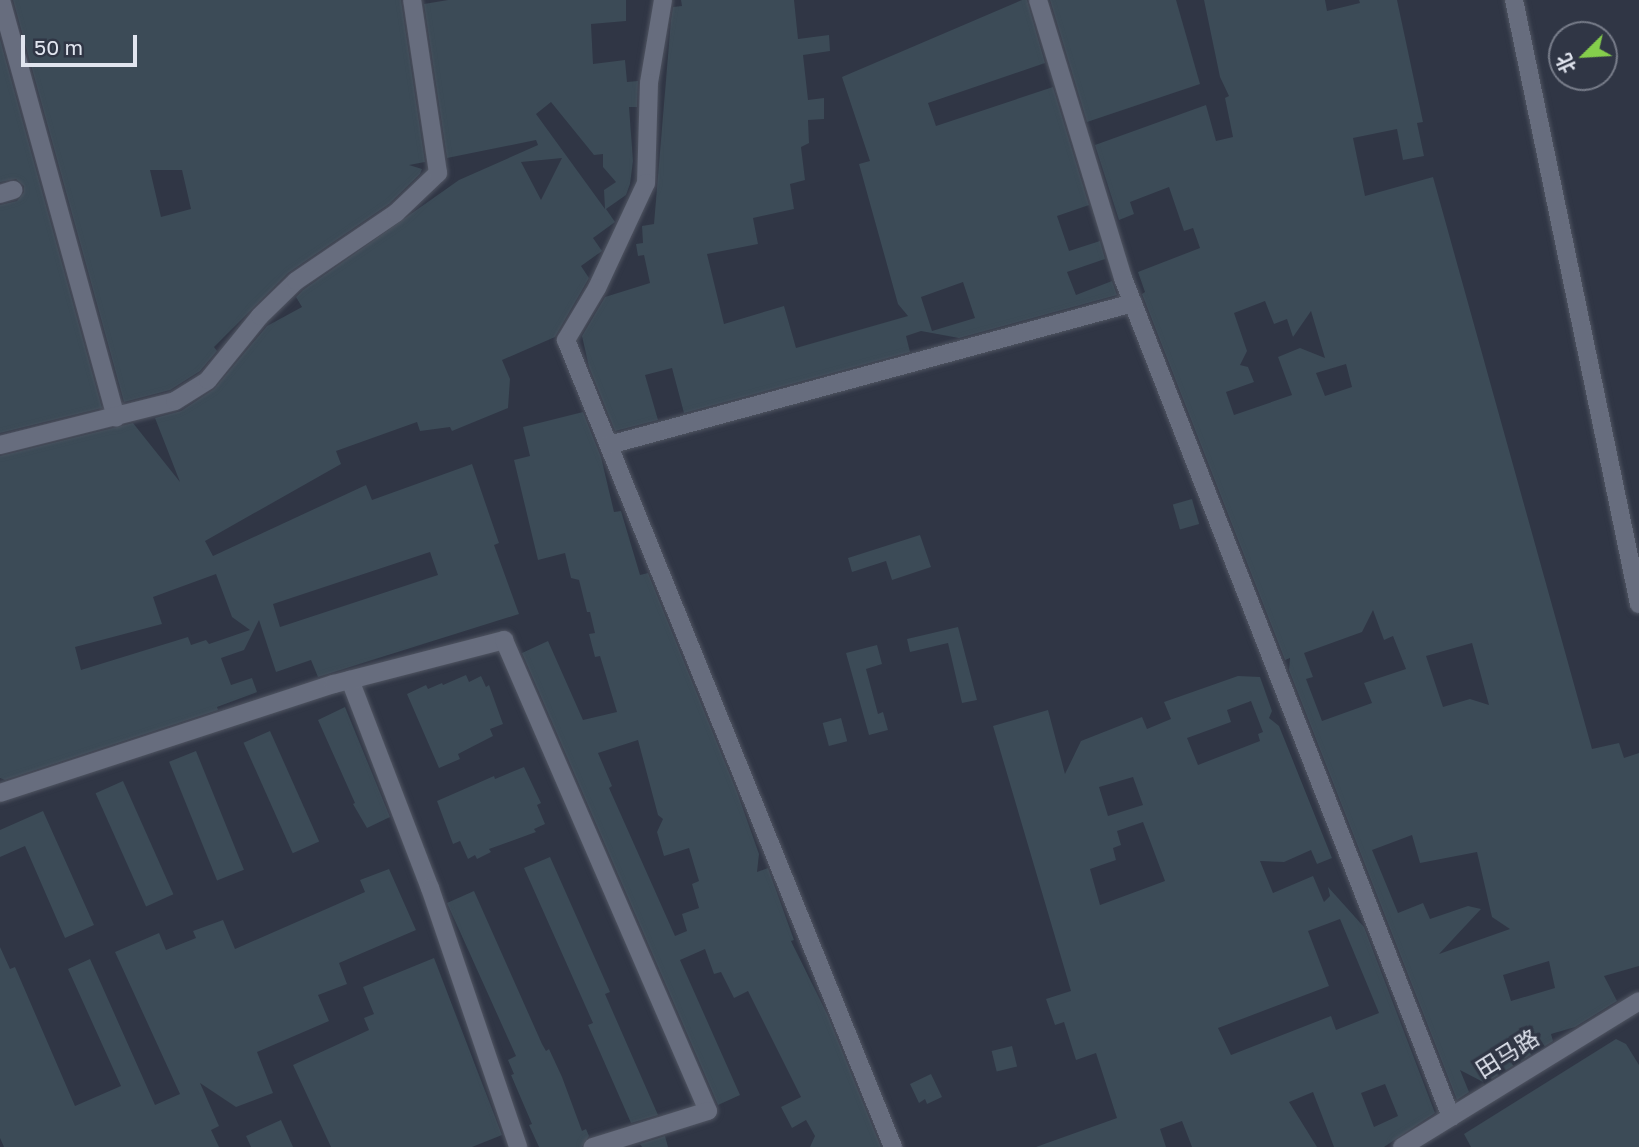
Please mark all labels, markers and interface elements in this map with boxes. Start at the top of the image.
scale bar [24,21,140,65]
north arrow [1548,21,1618,91]
text: 50 m [34,34,83,60]
text: 北 [1551,51,1580,77]
street label: 田马路 [1470,1023,1544,1083]

